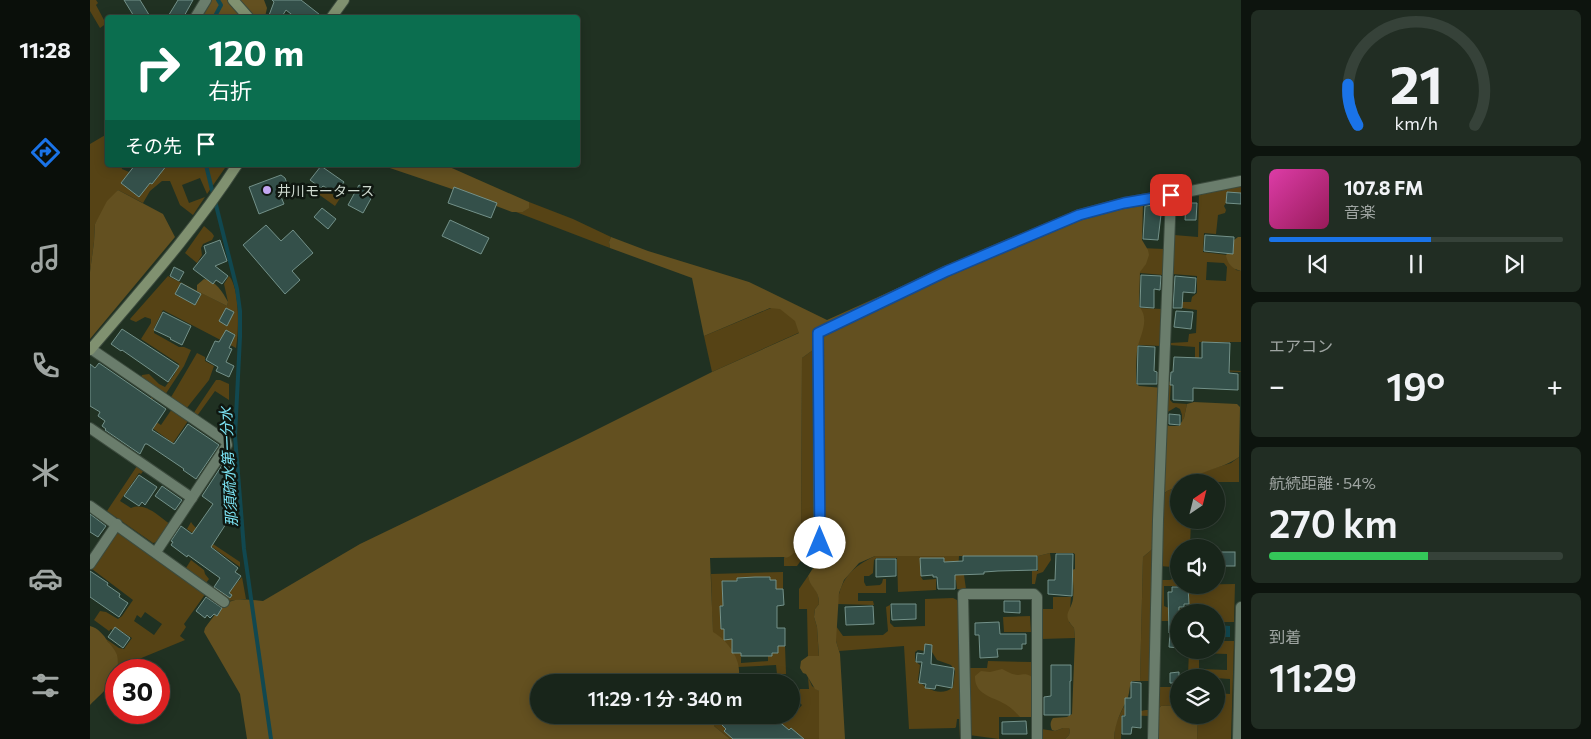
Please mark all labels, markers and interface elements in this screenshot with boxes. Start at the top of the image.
text: 120 m [208,30,304,73]
icon: right [125,35,190,100]
text: 11:28 [19,36,71,63]
text: 21 [1389,51,1443,115]
text: 右折 [208,77,252,104]
text: km/h [1394,112,1438,134]
icon: arrive [192,130,220,158]
text: その先 [125,134,182,157]
icon: directions [28,135,63,170]
pin [1150,174,1192,216]
text: 107.8 FM [1344,176,1423,199]
icon: arrive [1157,181,1185,209]
place label: 井川モータース [277,182,374,199]
marker: 井川モータース [261,184,273,196]
text: 音楽 [1344,202,1376,221]
icon: music [28,241,63,276]
icon: previous [1304,250,1332,278]
icon: pause [1402,250,1430,278]
icon: next [1500,250,1528,278]
text: エアコン [1269,336,1333,355]
icon: phone [28,348,63,383]
text: 19° [1386,362,1445,409]
text: − [1269,368,1285,402]
text: + [1547,368,1563,402]
water label: 那須疏水第一分水 [216,405,240,527]
icon: climate [28,455,63,490]
text: 航続距離 · 54% [1269,473,1376,492]
north arrow [1170,474,1225,529]
map controls [1170,474,1225,724]
text: 270 km [1269,499,1398,546]
position arrow [793,516,845,568]
button: sound [1170,539,1225,594]
icon: car [28,561,63,596]
button: search [1170,604,1225,659]
text: 到着 [1269,627,1301,646]
text: 11:29 [1269,653,1357,700]
speed limit sign: 30 [105,659,170,724]
icon: filters [28,668,63,703]
button: layers [1170,669,1225,724]
text: 11:29 · 1 分 · 340 m [588,687,742,710]

